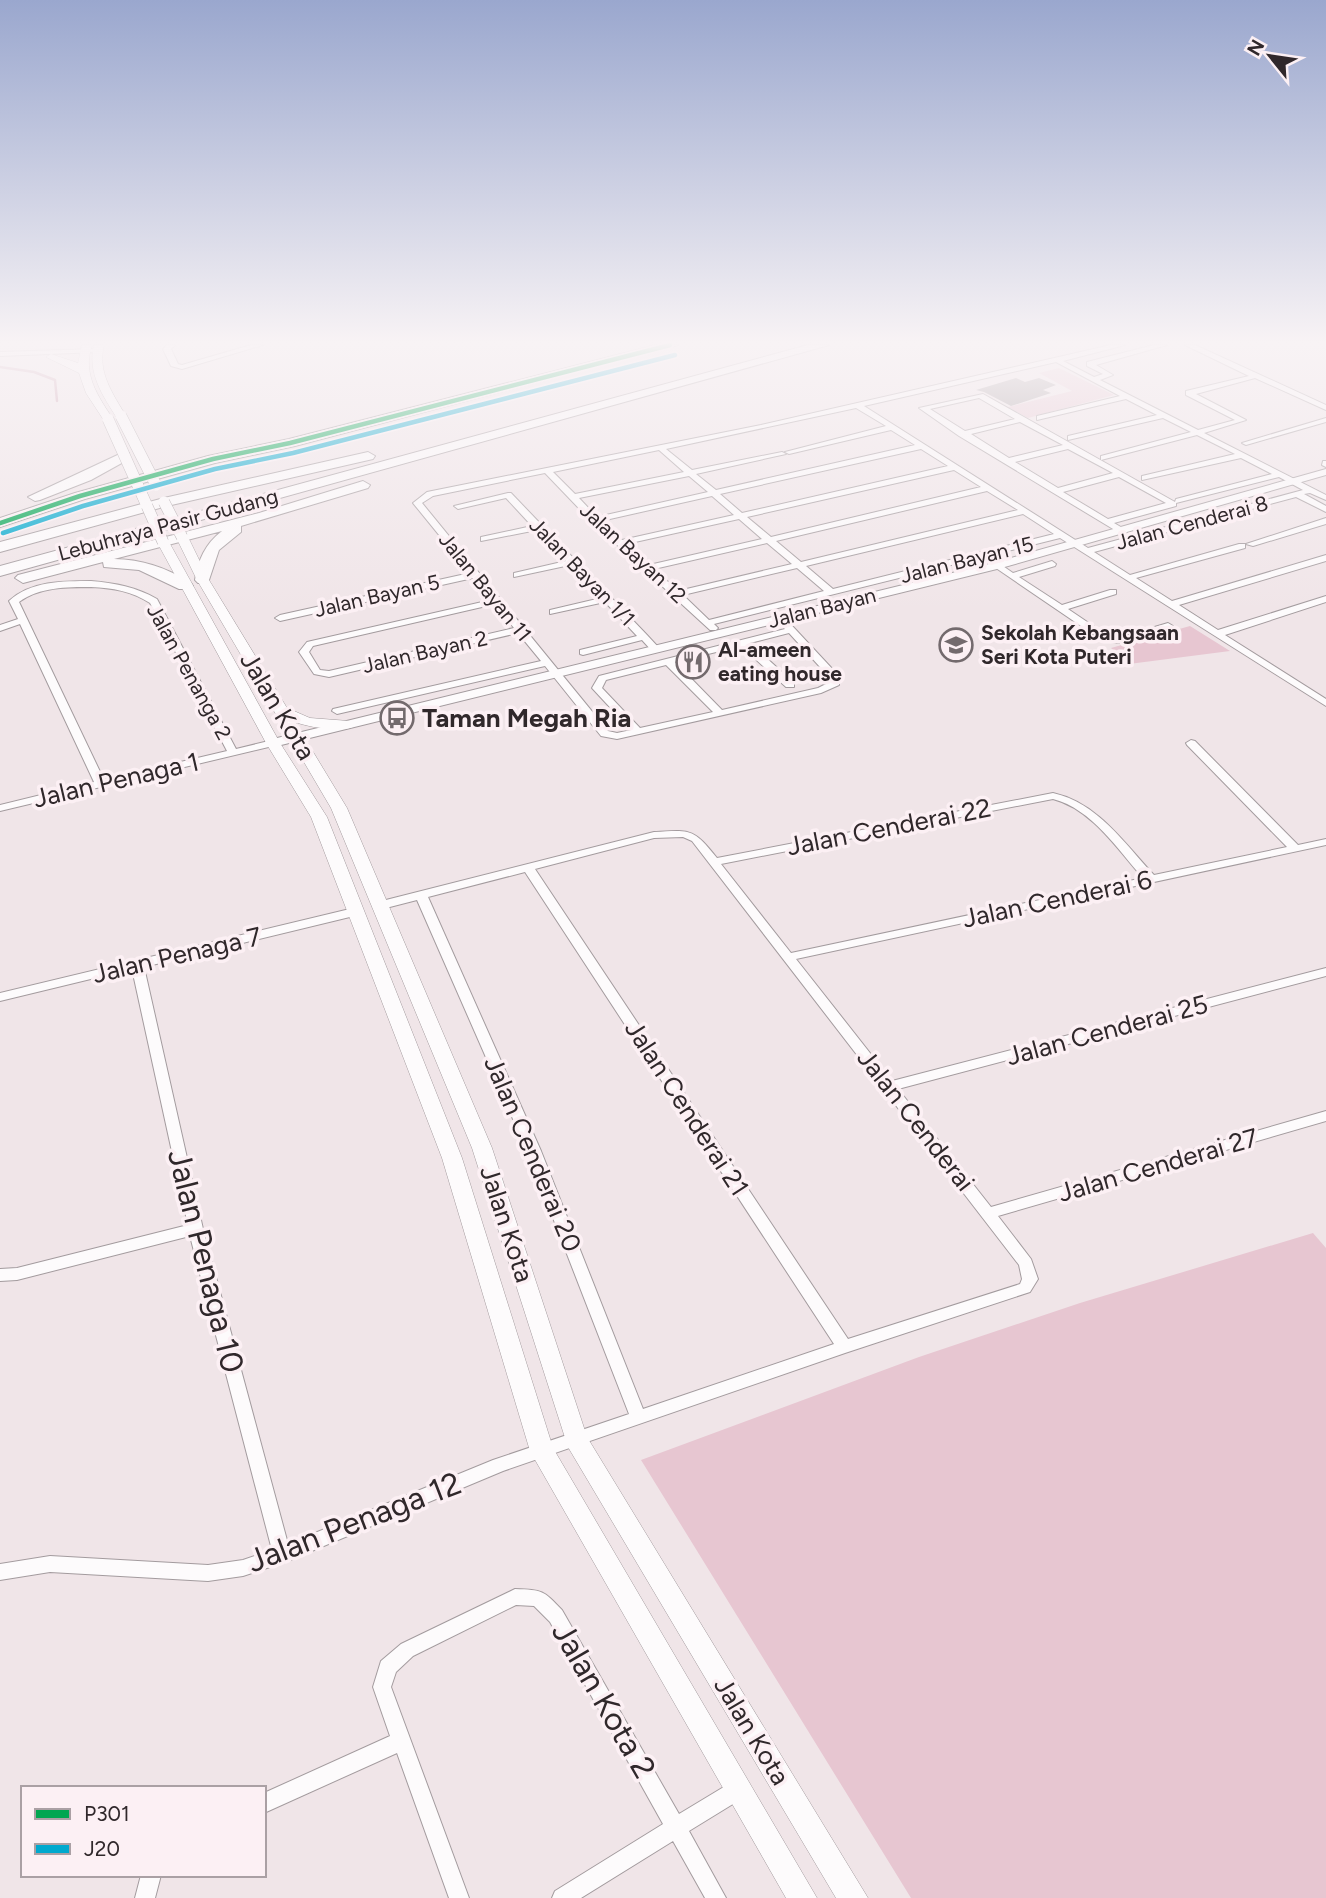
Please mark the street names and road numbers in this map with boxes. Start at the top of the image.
street label: Lebuhraya Pasir Gudang [55,483,281,566]
street label: Jalan Cenderai 8 [1113,490,1271,555]
street label: Jalan Bayan 12 [575,497,692,608]
street label: Jalan Bayan 1/1 [524,512,640,631]
street label: Jalan Bayan 11 [434,527,537,646]
street label: Jalan Bayan 15 [898,531,1036,588]
street label: Jalan Bayan 5 [312,569,442,622]
street label: Jalan Bayan [765,582,878,633]
street label: Jalan Penanga 2 [142,600,237,744]
street label: Jalan Bayan 2 [360,625,490,678]
street label: Jalan Kota [233,646,323,766]
street label: Jalan Penaga 1 [30,745,202,815]
street label: Jalan Cenderai 22 [784,792,994,862]
street label: Jalan Cenderai 6 [959,863,1155,935]
street label: Jalan Penaga 7 [89,920,265,990]
street label: Jalan Cenderai 25 [1003,988,1211,1072]
street label: Jalan Cenderai 21 [618,1014,756,1202]
street label: Jalan Cenderai [851,1043,981,1197]
street label: Jalan Cenderai 20 [477,1051,589,1257]
street label: Jalan Cenderai 27 [1054,1121,1262,1209]
street label: Jalan Penaga 10 [160,1146,252,1376]
street label: Jalan Kota [473,1162,541,1286]
street label: Jalan Penaga 12 [242,1464,466,1580]
street label: Jalan Kota 2 [544,1615,664,1785]
street label: Jalan Kota [707,1671,797,1791]

